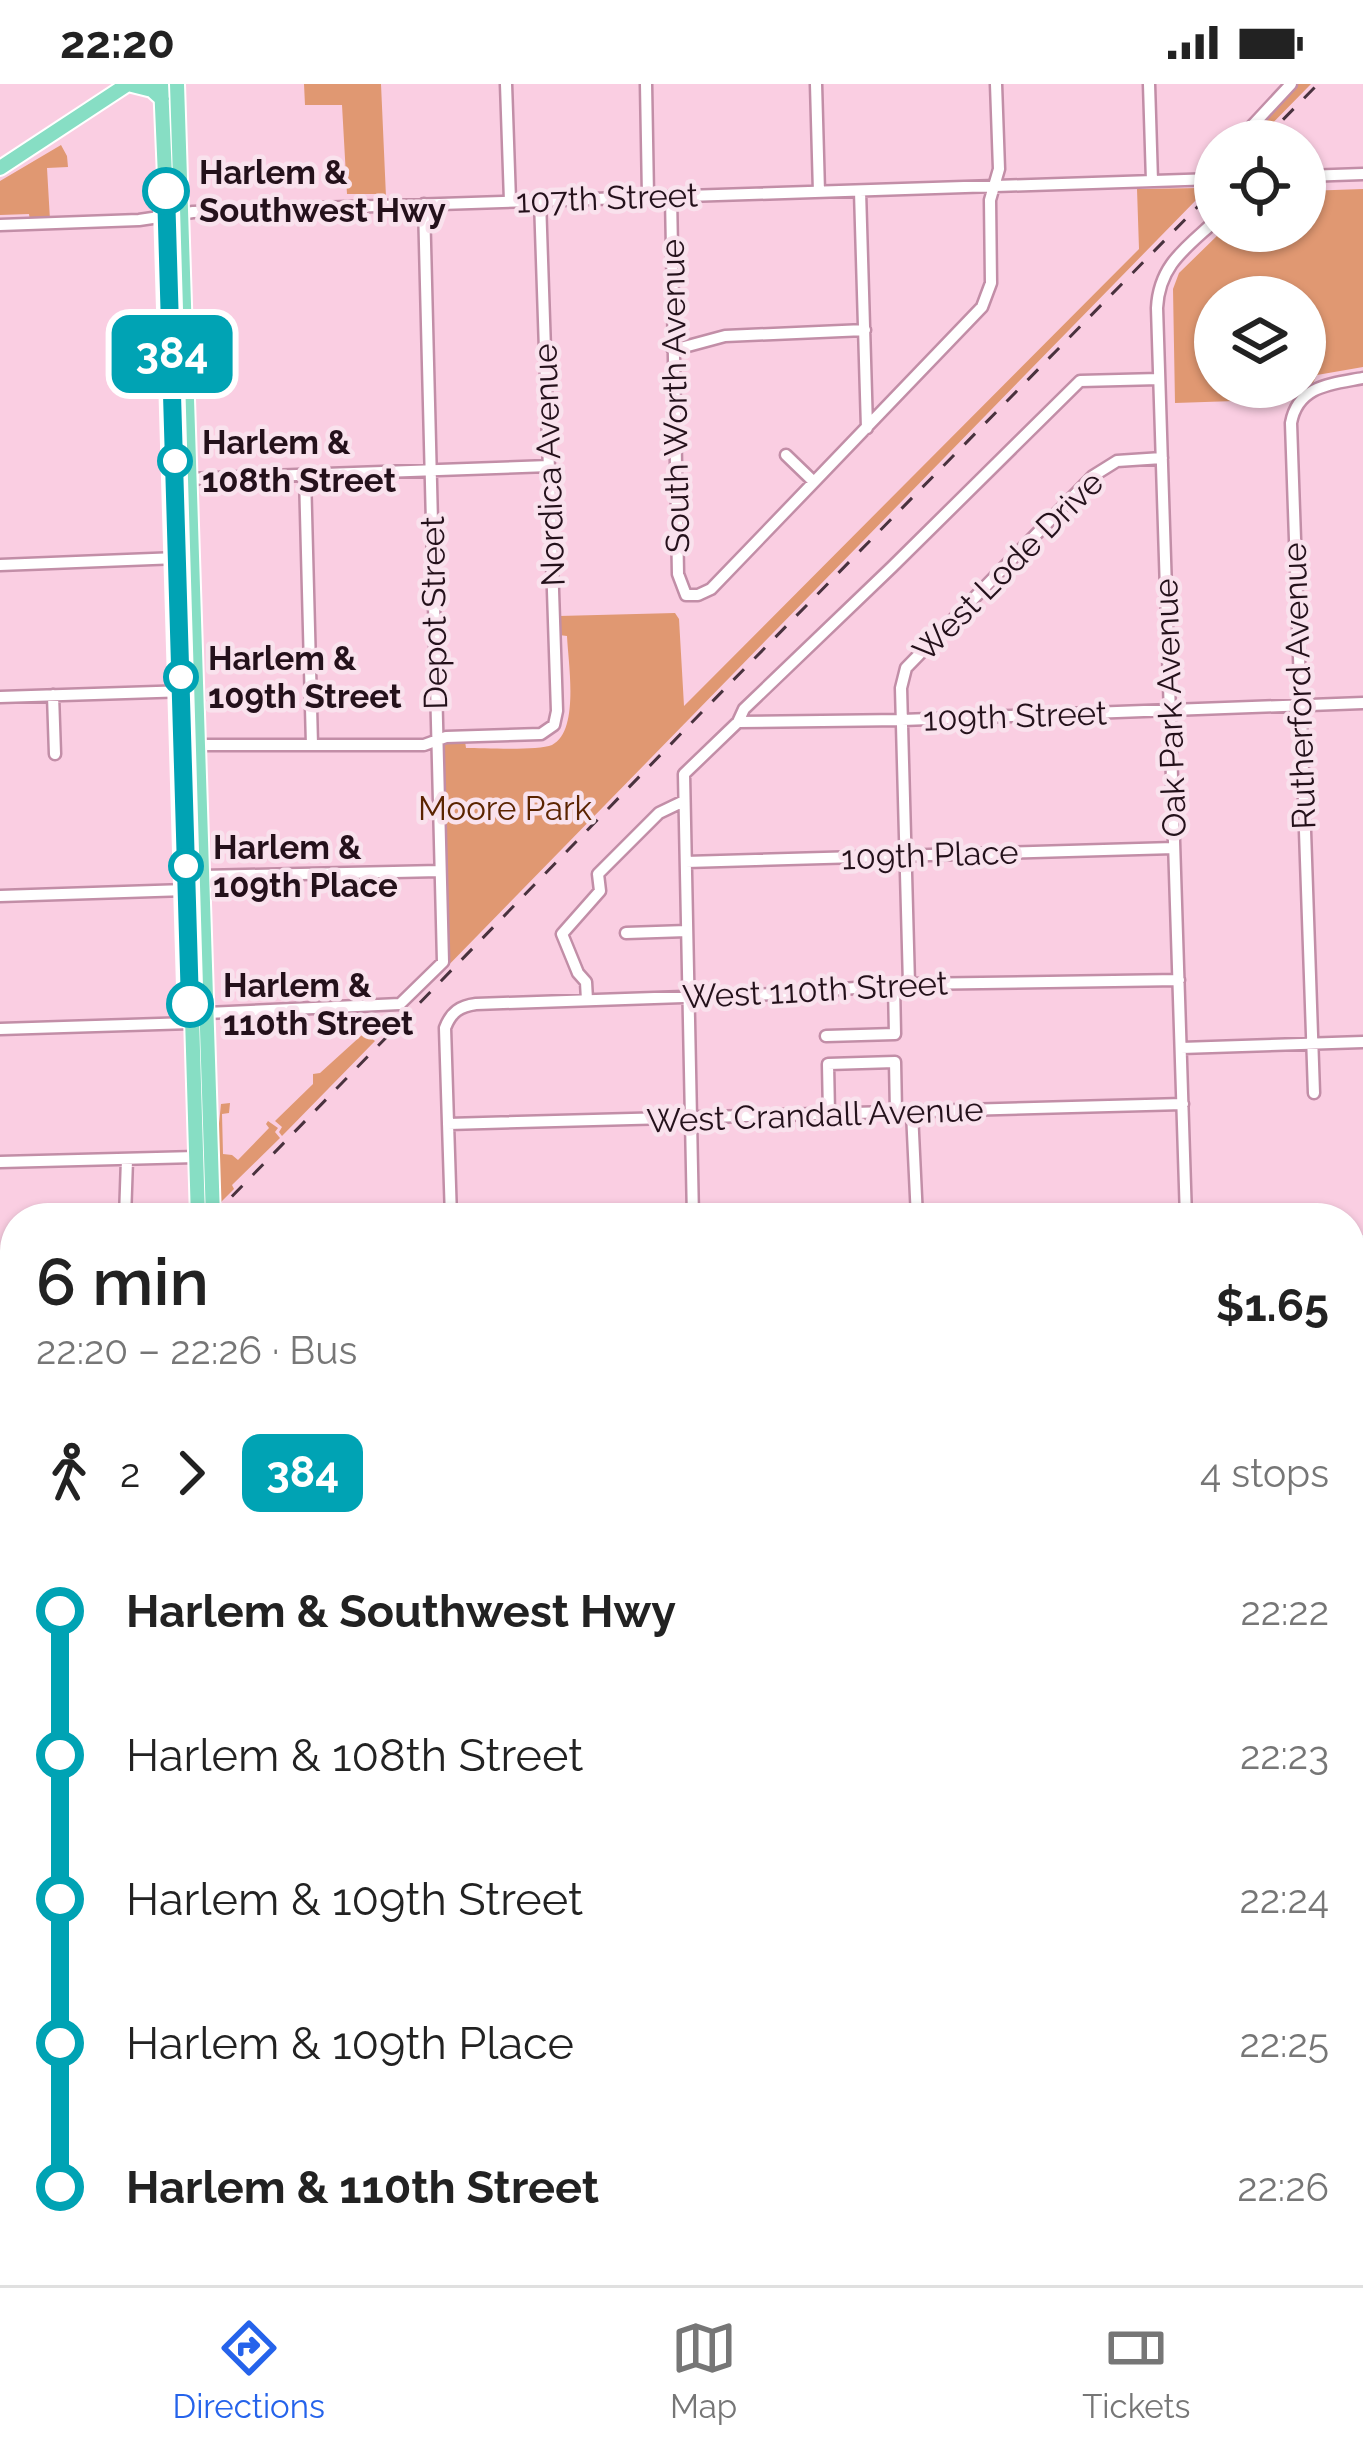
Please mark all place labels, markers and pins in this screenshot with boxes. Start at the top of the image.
place label: Harlem & Southwest Hwy [199,153,446,230]
marker: Harlem & Southwest Hwy [144,169,188,213]
place label: Harlem & 108th Street [202,423,396,500]
marker: Harlem & 108th Street [159,445,191,477]
place label: Harlem & 109th Street [208,639,402,716]
marker: Harlem & 109th Street [165,661,197,693]
place label: Harlem & 109th Place [213,828,398,905]
marker: Harlem & 109th Place [170,850,202,882]
place label: Harlem & 110th Street [223,966,414,1043]
marker: Harlem & 110th Street [168,982,212,1026]

